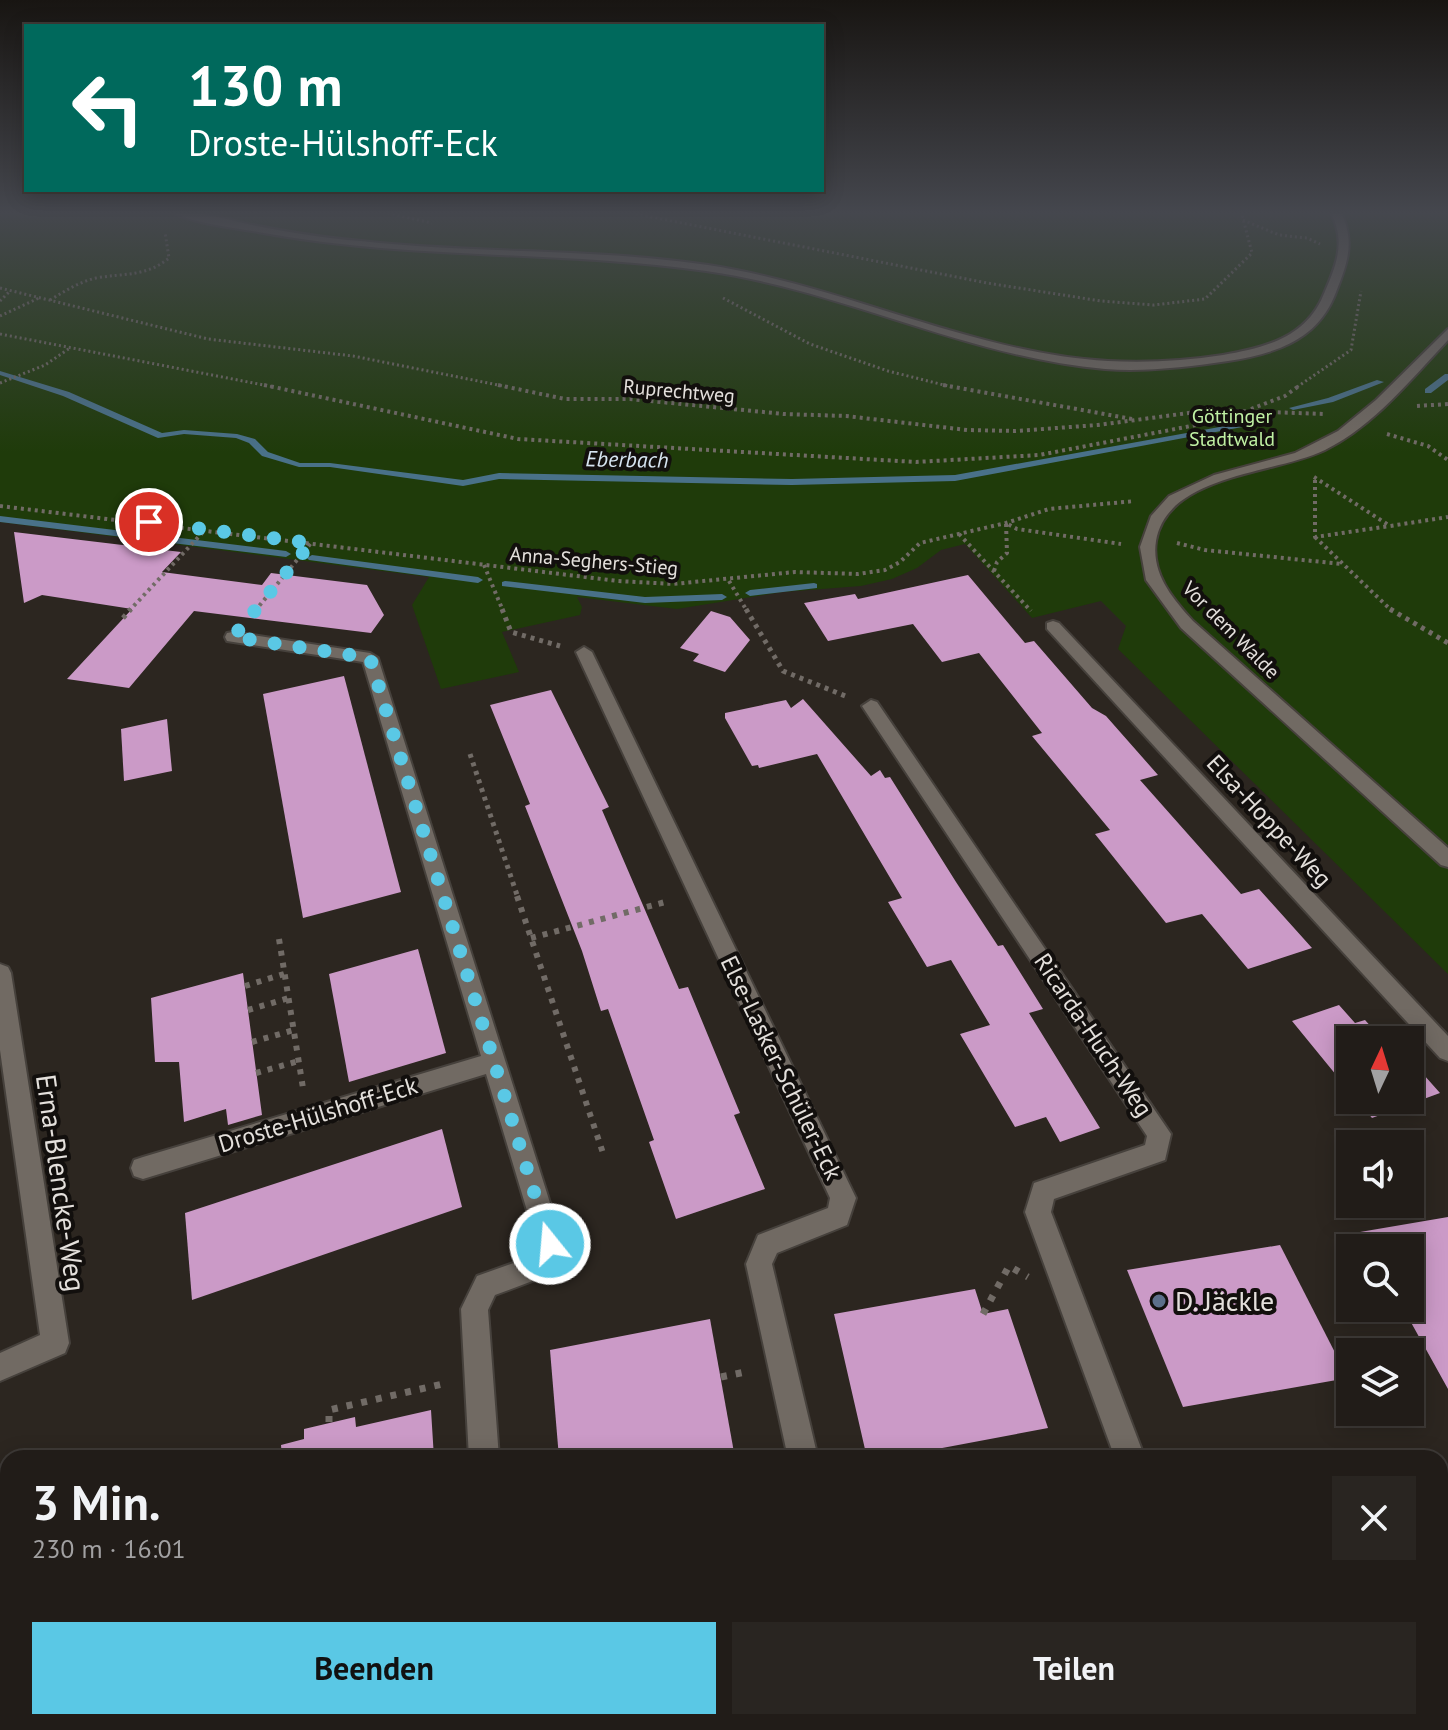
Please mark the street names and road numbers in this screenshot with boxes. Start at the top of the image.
street label: Ruprechtweg [622,373,736,409]
street label: Anna-Seghers-Stieg [509,541,679,581]
street label: Vor dem Walde [1176,575,1285,684]
street label: Elsa-Hoppe-Weg [1200,748,1339,893]
street label: Ricarda-Huch-Weg [1027,947,1160,1122]
street label: Else-Lasker-Schüler-Eck [714,951,849,1185]
street label: Droste-Hülshoff-Eck [215,1069,422,1160]
street label: Erna-Blencke-Weg [28,1072,95,1294]

